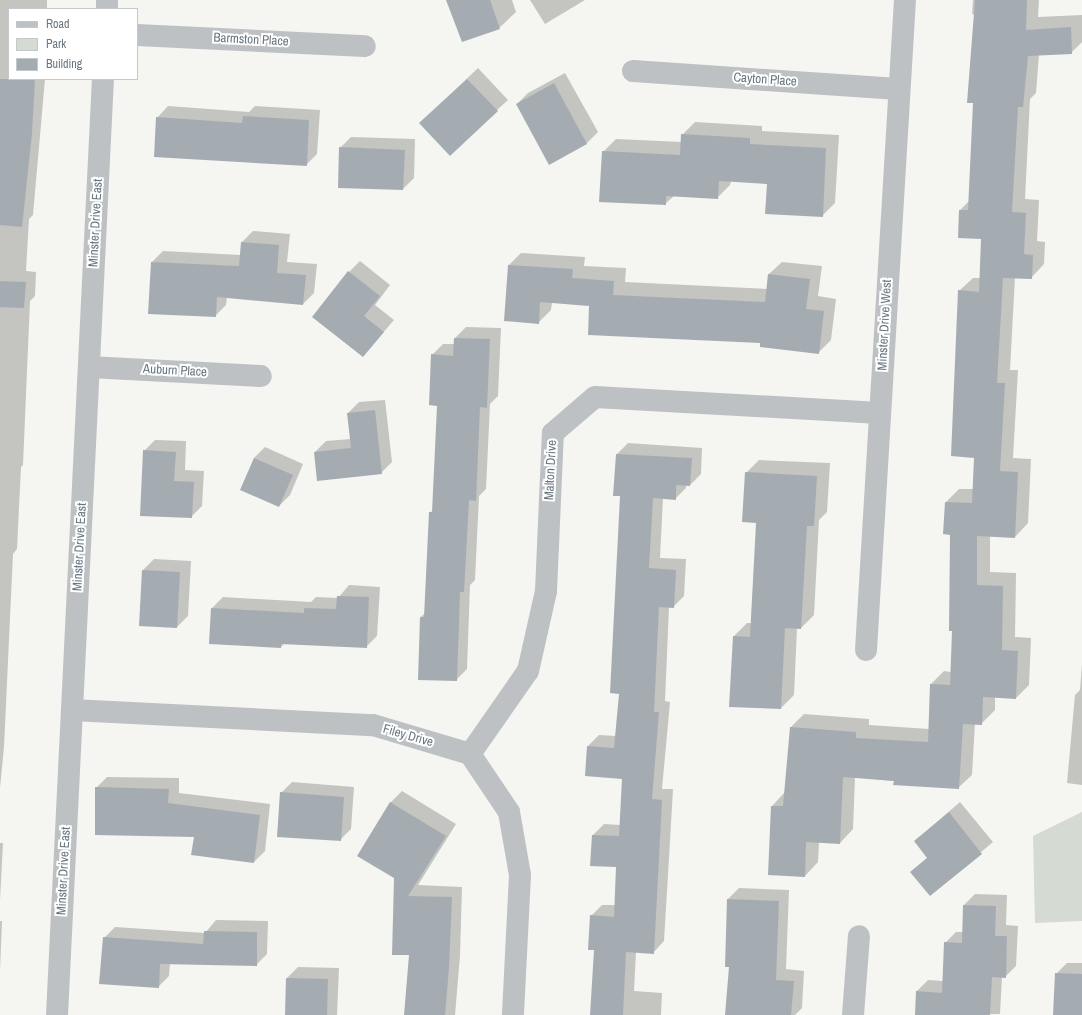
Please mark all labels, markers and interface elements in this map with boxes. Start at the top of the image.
legend [8,8,138,80]
text: Road [46,16,70,32]
street label: Barmston Place [213,30,289,50]
text: Park [46,36,66,52]
text: Building [46,56,82,72]
street label: Cayton Place [733,70,797,90]
street label: Minster Drive East [86,179,106,267]
street label: Minster Drive West [875,279,895,371]
street label: Auburn Place [143,362,207,380]
street label: Malton Drive [542,439,560,501]
street label: Minster Drive East [70,503,90,591]
street label: Filey Drive [381,721,435,751]
street label: Minster Drive East [54,827,74,915]

